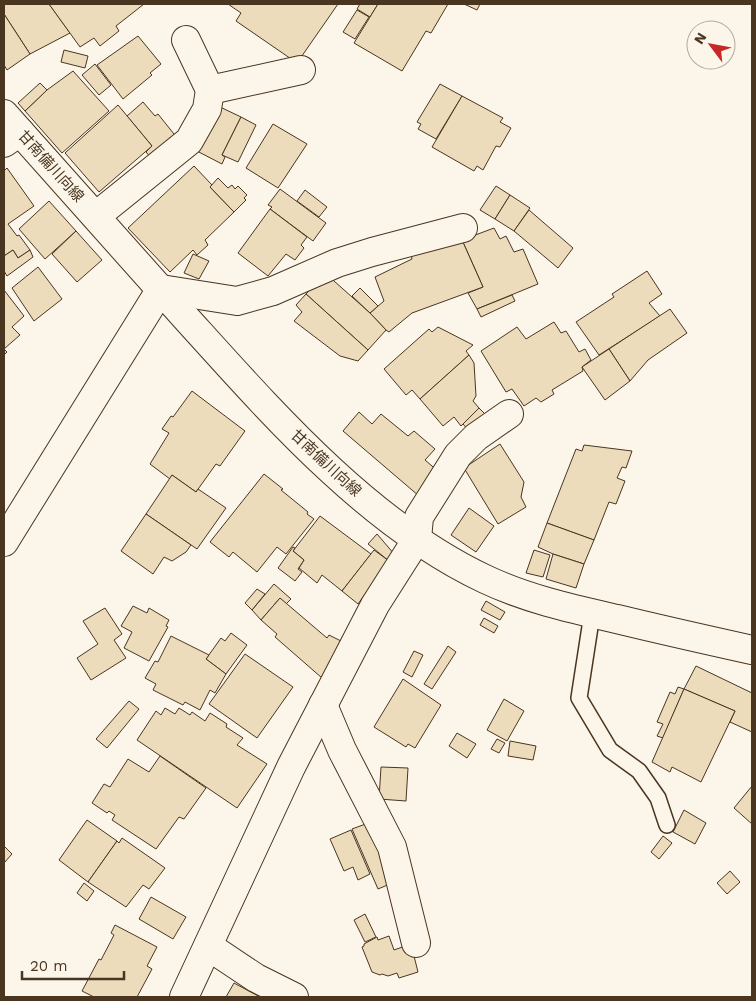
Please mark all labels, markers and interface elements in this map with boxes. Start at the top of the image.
north arrow [686,20,736,70]
text: N [690,29,710,47]
street label: 甘南備川向線 [14,127,88,205]
street label: 甘南備川向線 [287,426,365,500]
scale bar [22,948,125,980]
text: 20 m [30,957,68,975]

